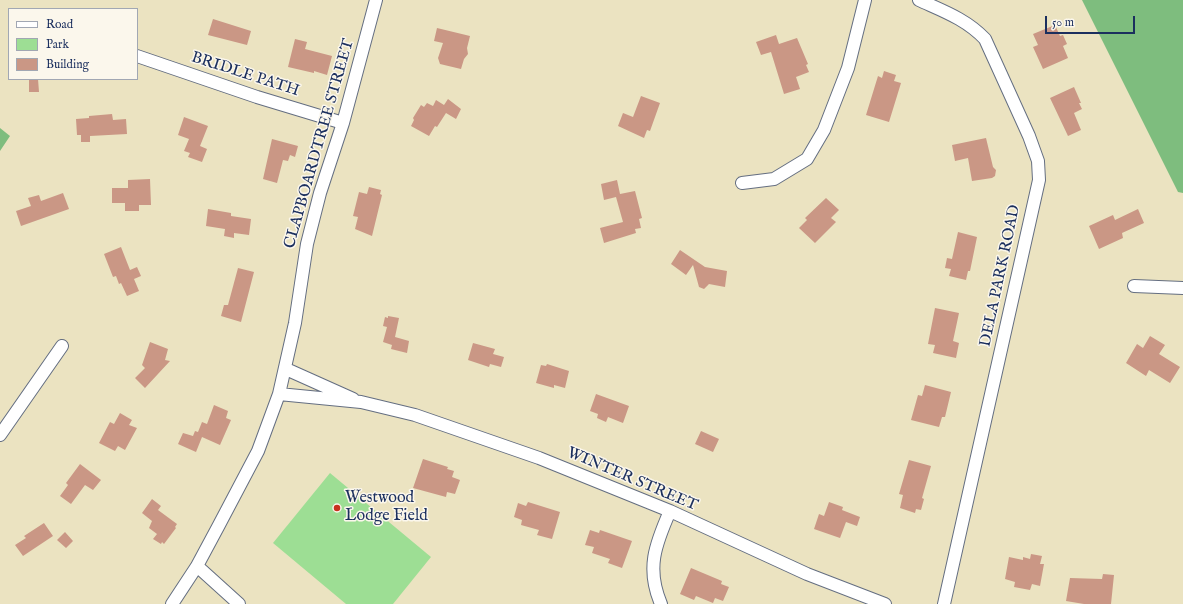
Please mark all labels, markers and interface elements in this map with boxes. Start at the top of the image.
legend [8,8,138,80]
scale bar [1047,8,1137,34]
text: 50 m [1052,15,1074,30]
text: Road [46,17,73,32]
text: Park [46,37,69,52]
street label: CLAPBOARDTREE STREET [281,37,359,251]
street label: BRIDLE PATH [188,48,302,102]
text: Building [46,57,89,72]
street label: DELA PARK ROAD [977,203,1025,349]
street label: WINTER STREET [564,444,700,516]
place label: Westwood Lodge Field [345,489,428,527]
marker: Westwood Lodge Field [332,503,342,513]

